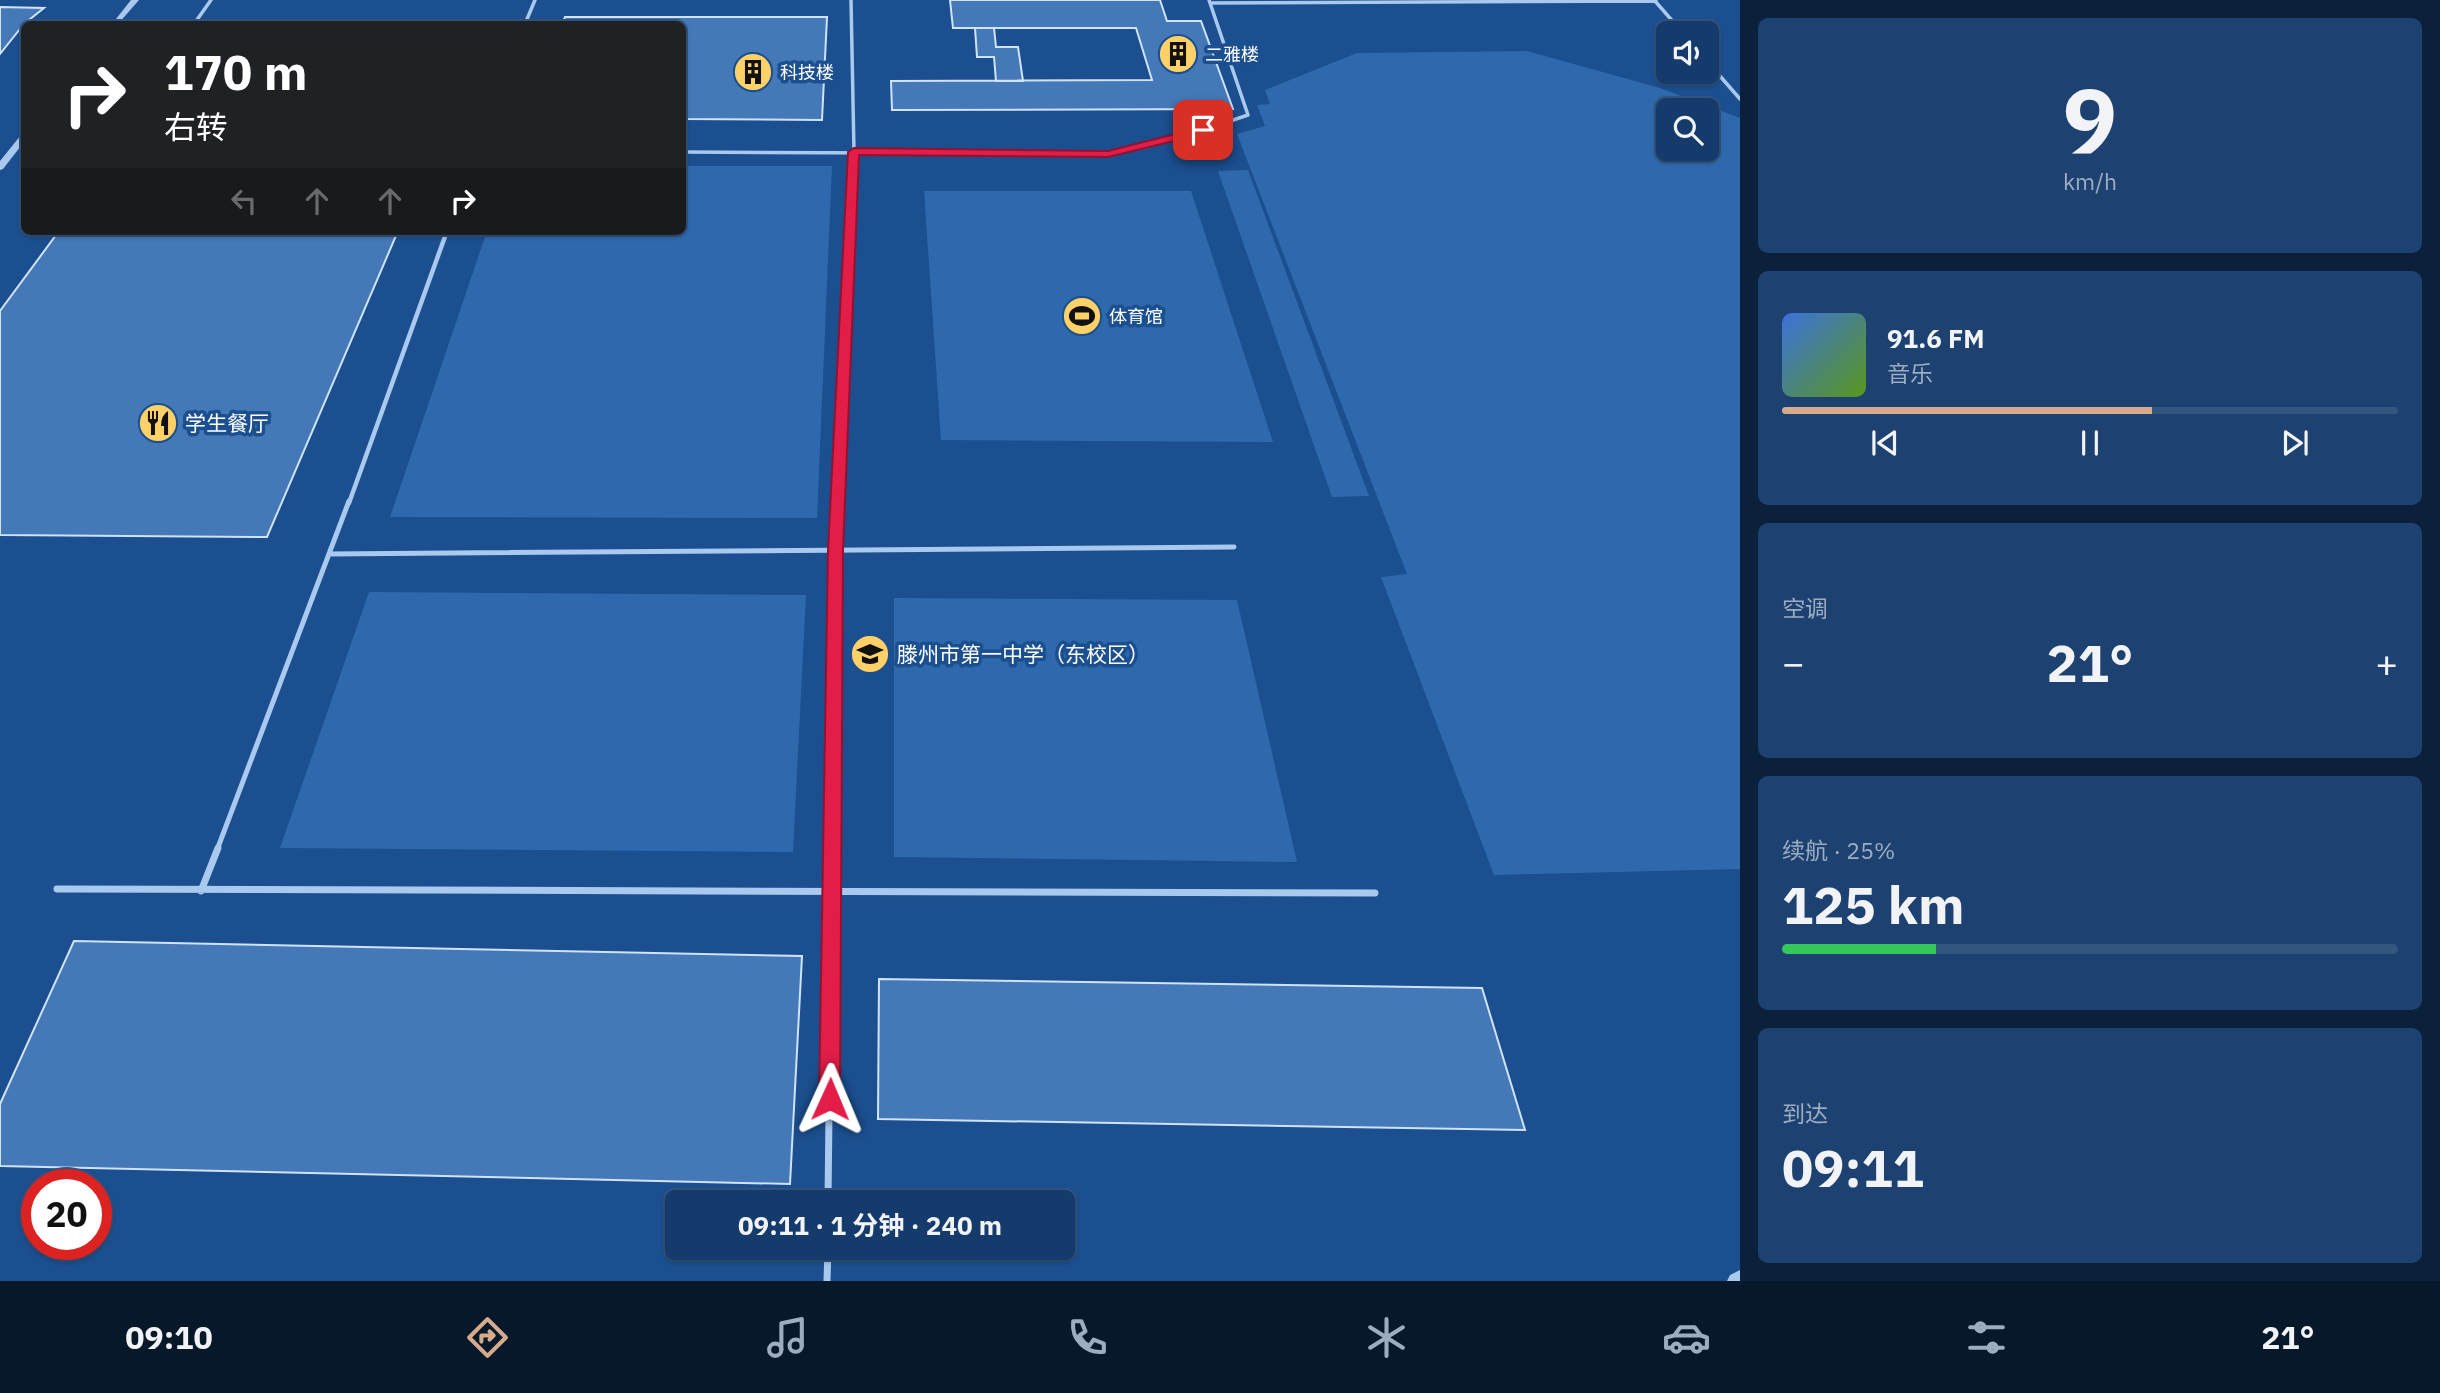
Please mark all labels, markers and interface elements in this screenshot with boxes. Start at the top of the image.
map controls [1656,21,1719,161]
button: sound [1656,21,1719,84]
building icon: 二雅楼 [1157,33,1199,75]
text: 170 m [164,40,308,103]
place label: 二雅楼 [1205,43,1259,66]
icon: right [49,49,140,140]
building icon: 科技楼 [732,51,774,93]
place label: 科技楼 [780,61,834,84]
text: 9 [2063,61,2117,179]
button: search [1656,98,1719,161]
pin [1173,100,1233,160]
text: 右转 [164,106,228,148]
icon: arrive [1184,111,1222,149]
text: km/h [2063,166,2117,196]
icon: left [225,182,263,220]
icon: ahead [298,182,336,220]
icon: ahead [371,182,409,220]
icon: right [444,182,482,220]
sports icon: 体育馆 [1061,295,1103,337]
place label: 体育馆 [1109,305,1163,328]
text: 91.6 FM [1887,321,1985,355]
text: 音乐 [1887,358,1933,388]
restaurant icon: 学生餐厅 [137,402,179,444]
place label: 学生餐厅 [185,409,269,437]
icon: previous [1866,424,1904,462]
icon: pause [2071,424,2109,462]
icon: next [2276,424,2314,462]
text: 空调 [1782,593,1828,623]
text: 21° [2047,629,2133,696]
school or university icon: 滕州市第一中学（东校区） [849,633,891,675]
text: − [1782,638,1805,687]
text: + [2375,638,2398,687]
place label: 滕州市第一中学（东校区） [897,640,1149,668]
text: 续航 · 25% [1782,835,1895,865]
text: 125 km [1782,871,1964,938]
position arrow [793,1062,867,1136]
text: 到达 [1782,1098,1828,1128]
text: 09:11 [1782,1134,1924,1201]
speed limit sign: 20 [21,1169,112,1260]
text: 09:11 · 1 分钟 · 240 m [738,1208,1002,1242]
icon: directions [463,1313,512,1362]
icon: music [763,1313,812,1362]
icon: phone [1063,1313,1112,1362]
icon: climate [1362,1313,1411,1362]
icon: car [1662,1313,1711,1362]
icon: filters [1962,1313,2011,1362]
text: 09:10 [125,1316,213,1358]
text: 21° [2261,1316,2315,1358]

